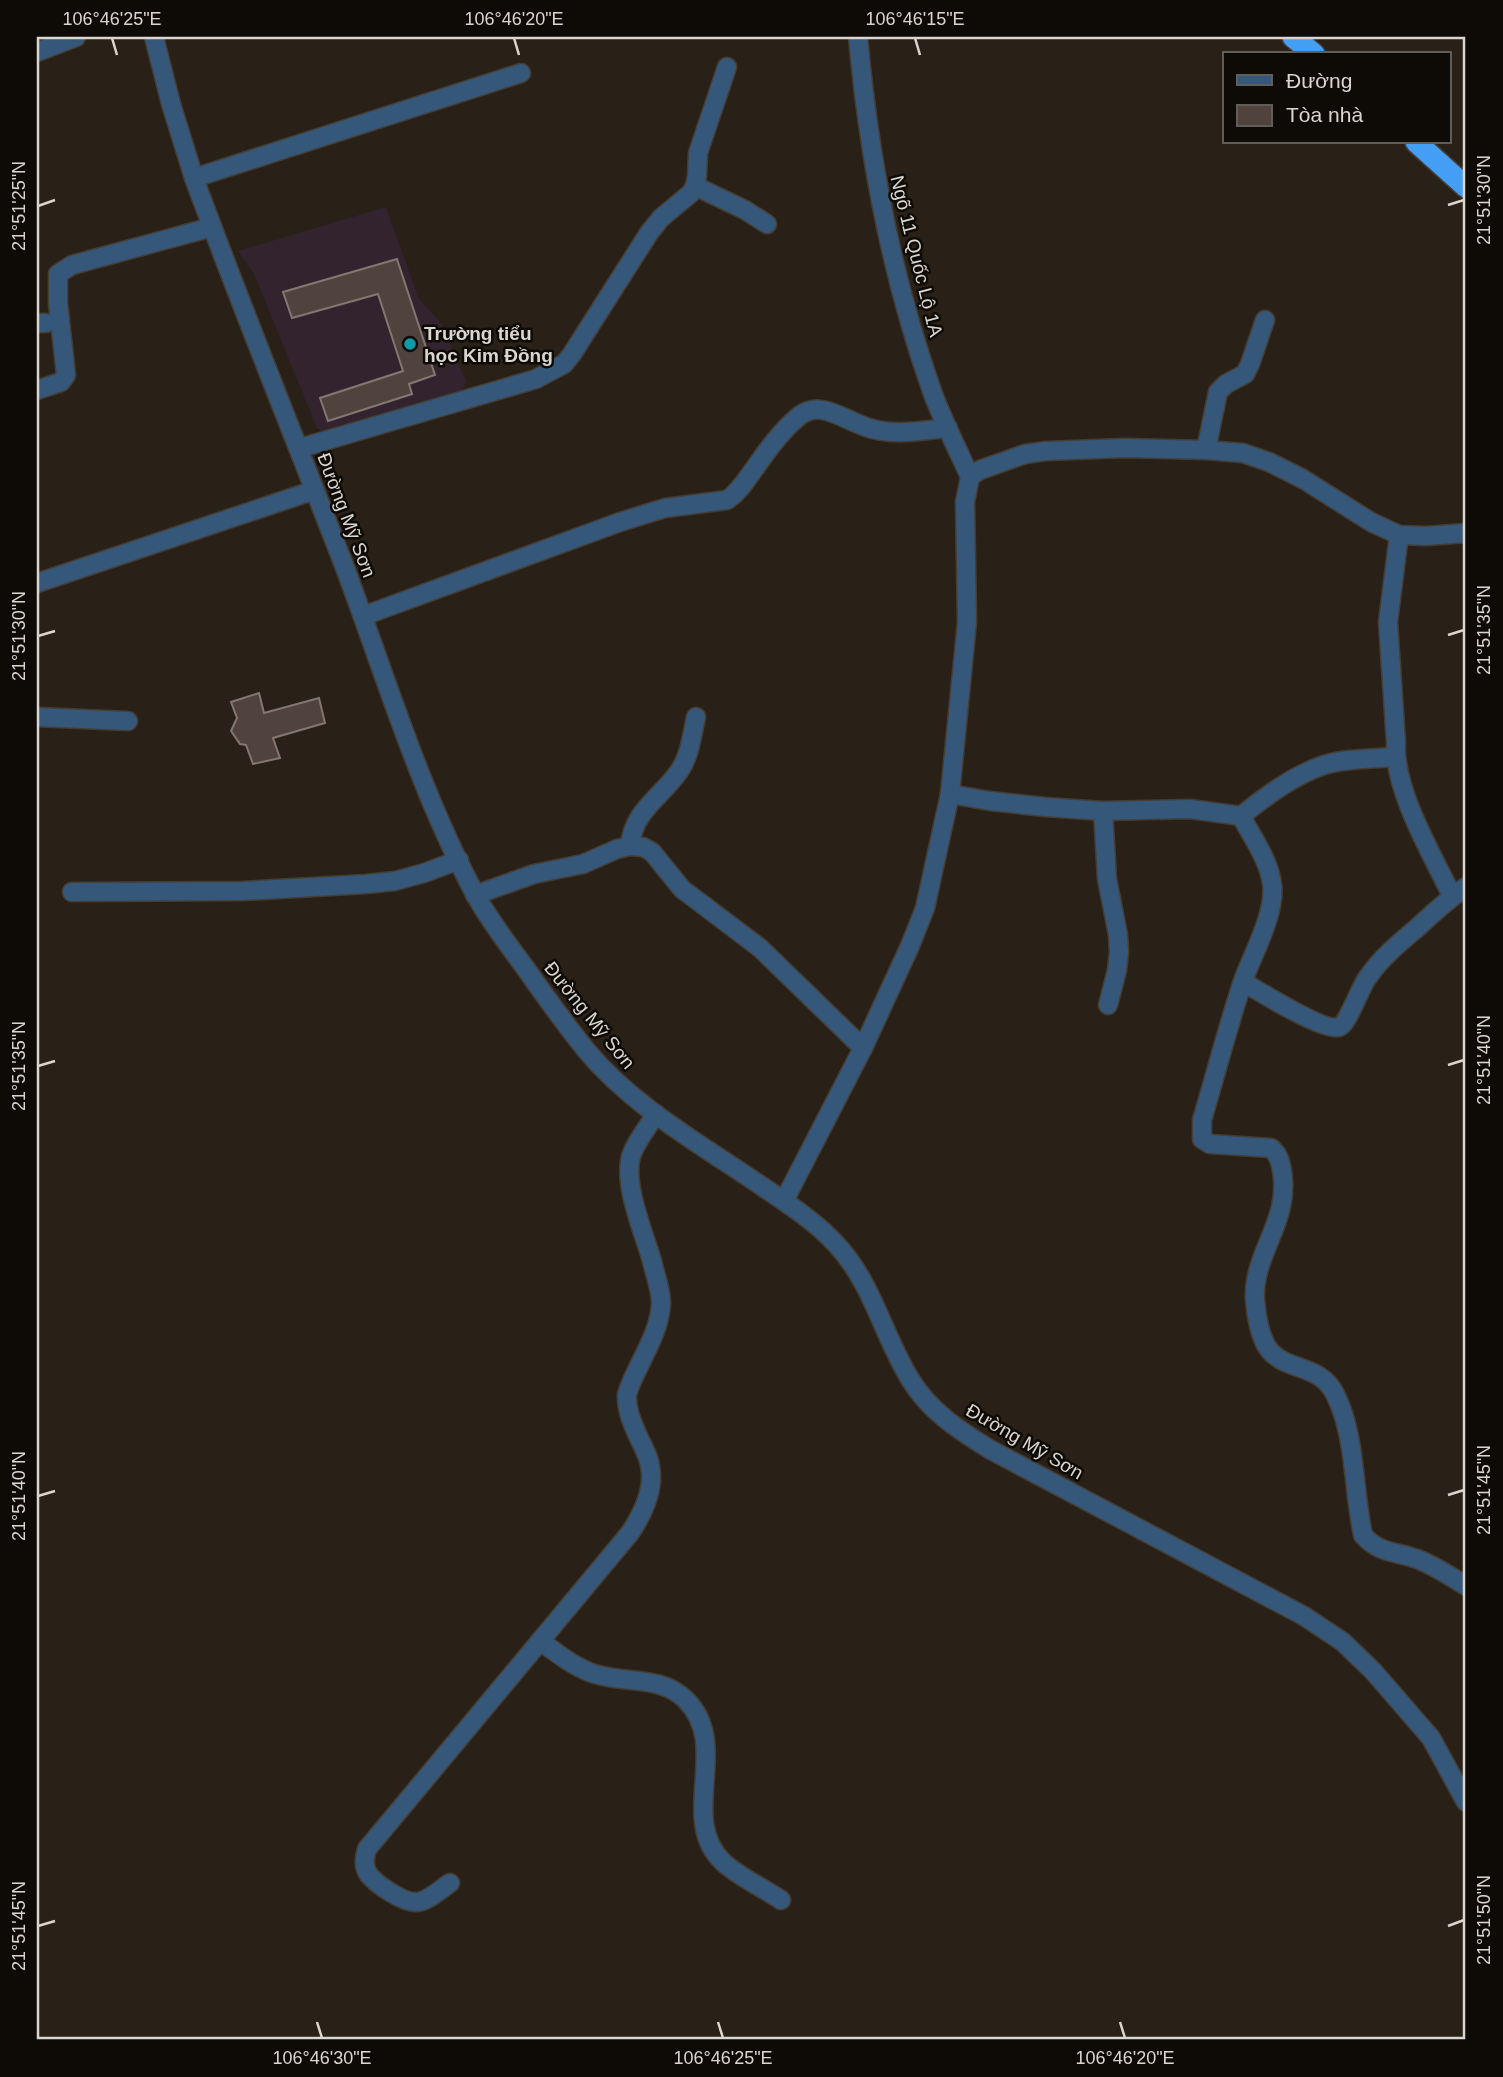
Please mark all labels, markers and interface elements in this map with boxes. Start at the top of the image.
text: 106°46'25"E [62,9,162,29]
text: 106°46'20"E [464,9,564,29]
text: 106°46'15"E [865,9,965,29]
legend [1223,52,1450,144]
text: Đường [1286,69,1352,92]
text: Tòa nhà [1286,103,1363,126]
text: 21°51'30"N [1474,155,1494,245]
text: 21°51'25"N [9,161,29,251]
street label: Ngõ 11 Quốc Lộ 1A [886,173,947,339]
place label: Trường tiểu học Kim Đồng [424,323,553,366]
marker: Trường tiểu học Kim Đồng [402,336,418,352]
street label: Đường Mỹ Sơn [313,450,380,580]
text: 21°51'35"N [1474,585,1494,675]
text: 21°51'30"N [9,591,29,681]
street label: Đường Mỹ Sơn [540,958,639,1073]
text: 21°51'40"N [1474,1015,1494,1105]
text: 21°51'35"N [9,1021,29,1111]
street label: Đường Mỹ Sơn [963,1399,1087,1483]
text: 21°51'45"N [1474,1445,1494,1535]
text: 21°51'40"N [9,1451,29,1541]
text: 21°51'50"N [1474,1875,1494,1965]
text: 21°51'45"N [9,1881,29,1971]
text: 106°46'30"E [272,2048,372,2068]
text: 106°46'25"E [673,2048,773,2068]
text: 106°46'20"E [1075,2048,1175,2068]

